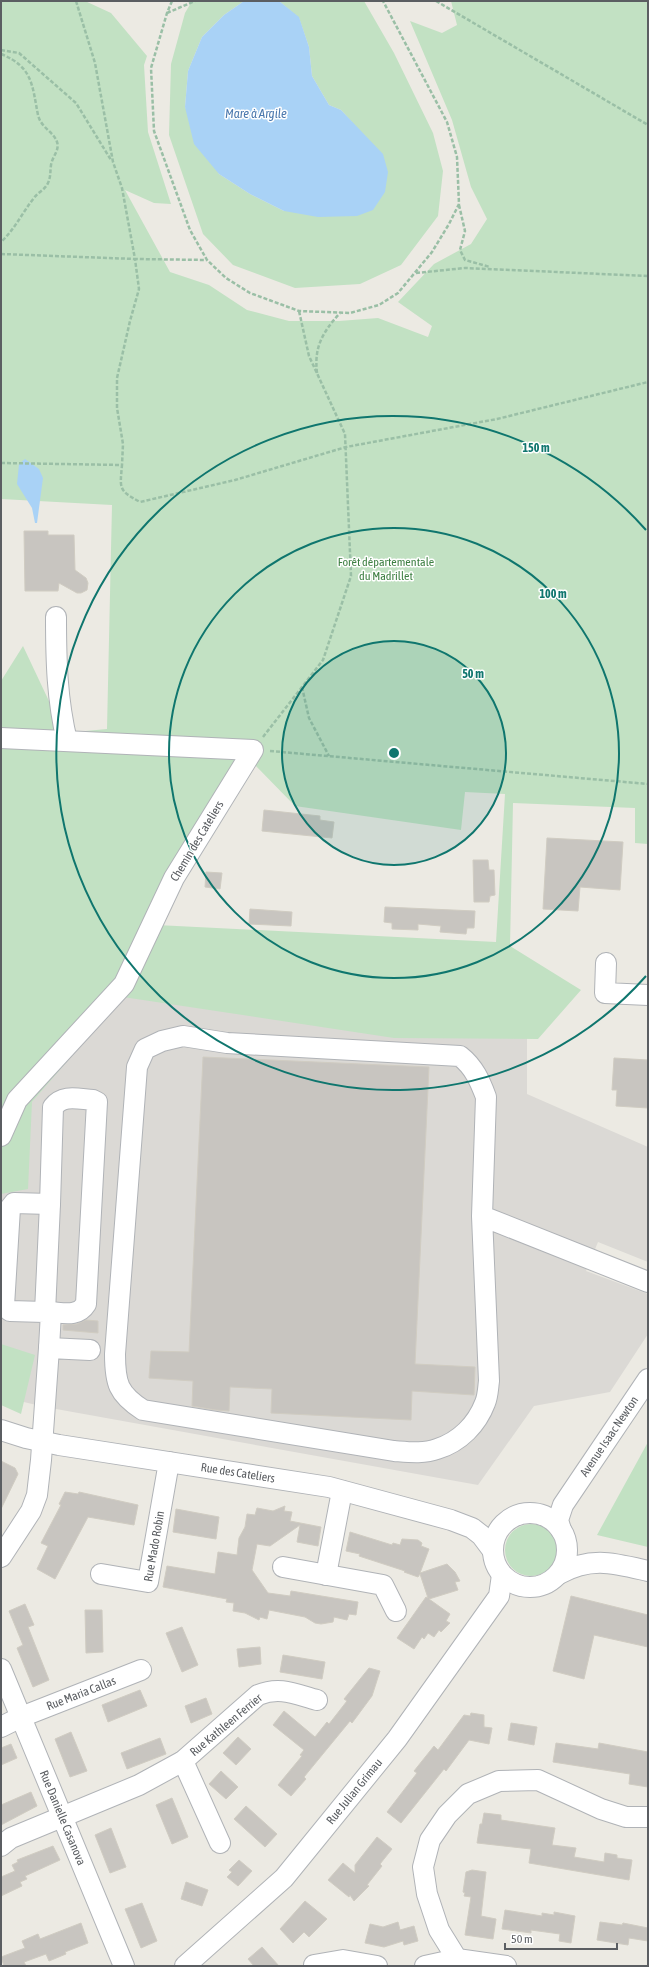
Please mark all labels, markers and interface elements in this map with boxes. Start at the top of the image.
water label: Mare à Argile [225,106,287,121]
text: 150 m [522,441,550,455]
park label: Forêt départementale du Madrillet [338,555,434,583]
text: 100 m [539,587,567,601]
text: 50 m [462,667,484,681]
centre of rings [387,746,401,760]
street label: Chemin des Cateliers [167,798,227,884]
street label: Avenue Isaac Newton [577,1394,641,1479]
street label: Rue des Cateliers [200,1460,276,1486]
street label: Rue Mado Robin [141,1510,167,1583]
street label: Rue Maria Callas [44,1674,118,1713]
street label: Rue Kathleen Ferrier [187,1691,265,1759]
street label: Rue Julian Grimau [324,1756,385,1827]
street label: Rue Danielle Casanova [37,1768,88,1867]
scale bar [505,1925,617,1951]
text: 50 m [511,1932,533,1946]

